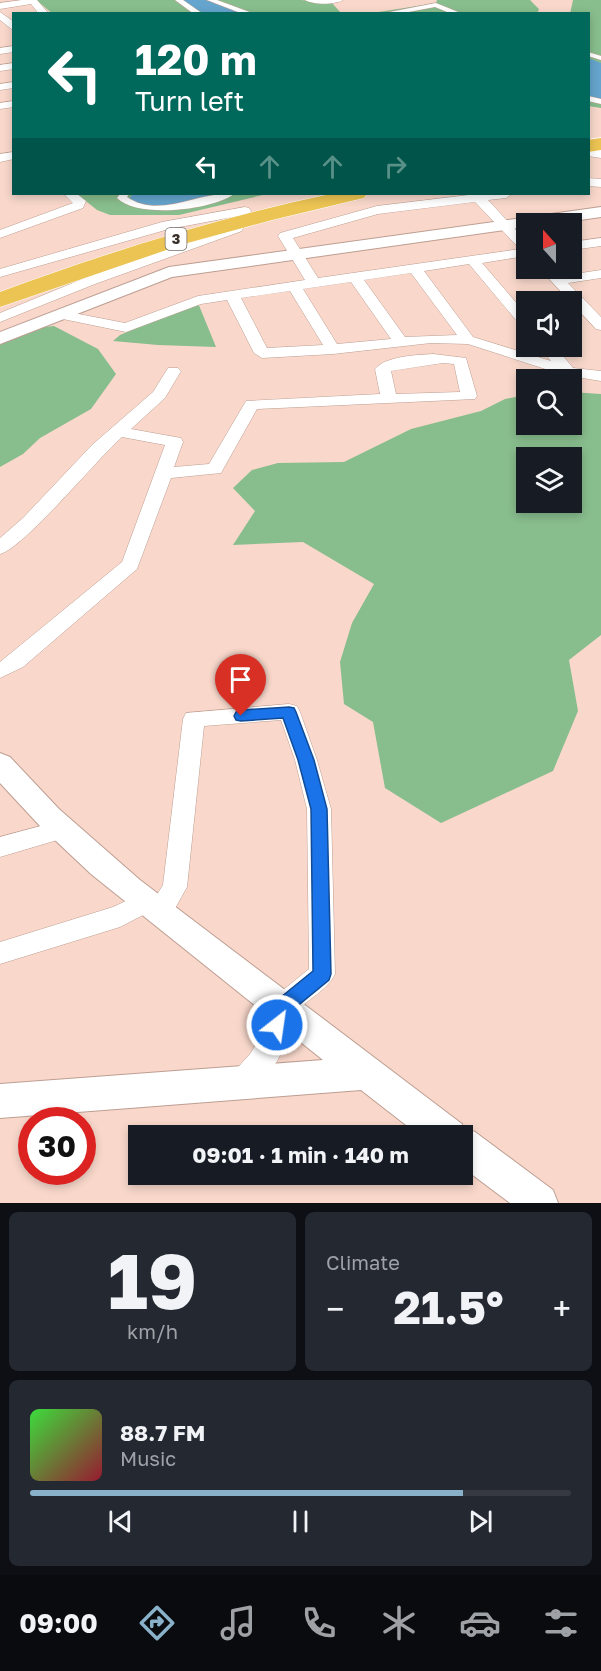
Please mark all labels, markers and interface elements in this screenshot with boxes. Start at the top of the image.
text: 120 m [135,34,257,84]
icon: left [36,36,114,114]
text: Turn left [135,85,244,117]
icon: left [190,150,223,183]
icon: ahead [253,150,286,183]
icon: ahead [316,150,349,183]
icon: right [379,150,412,183]
north arrow [516,213,582,279]
map controls [516,213,582,513]
road number: 3 [166,228,186,250]
button: sound [516,291,582,357]
button: search [516,369,582,435]
button: layers [516,447,582,513]
pin [215,654,266,716]
icon: arrive [224,663,257,696]
position arrow [245,993,309,1057]
speed limit sign: 30 [18,1107,96,1185]
text: 09:01 · 1 min · 140 m [192,1141,409,1168]
text: 19 [108,1233,197,1326]
text: Climate [326,1250,400,1274]
text: 21.5° [393,1280,504,1334]
text: − [326,1289,344,1328]
text: + [553,1289,571,1328]
text: km/h [127,1319,178,1343]
text: 88.7 FM [120,1419,205,1446]
text: Music [120,1446,176,1470]
icon: previous [104,1505,137,1538]
icon: pause [284,1505,317,1538]
icon: next [464,1505,497,1538]
icon: directions [136,1602,178,1644]
icon: music [217,1602,259,1644]
icon: phone [298,1602,340,1644]
icon: climate [378,1602,420,1644]
icon: car [459,1602,501,1644]
icon: filters [540,1602,582,1644]
text: 09:00 [19,1607,98,1639]

